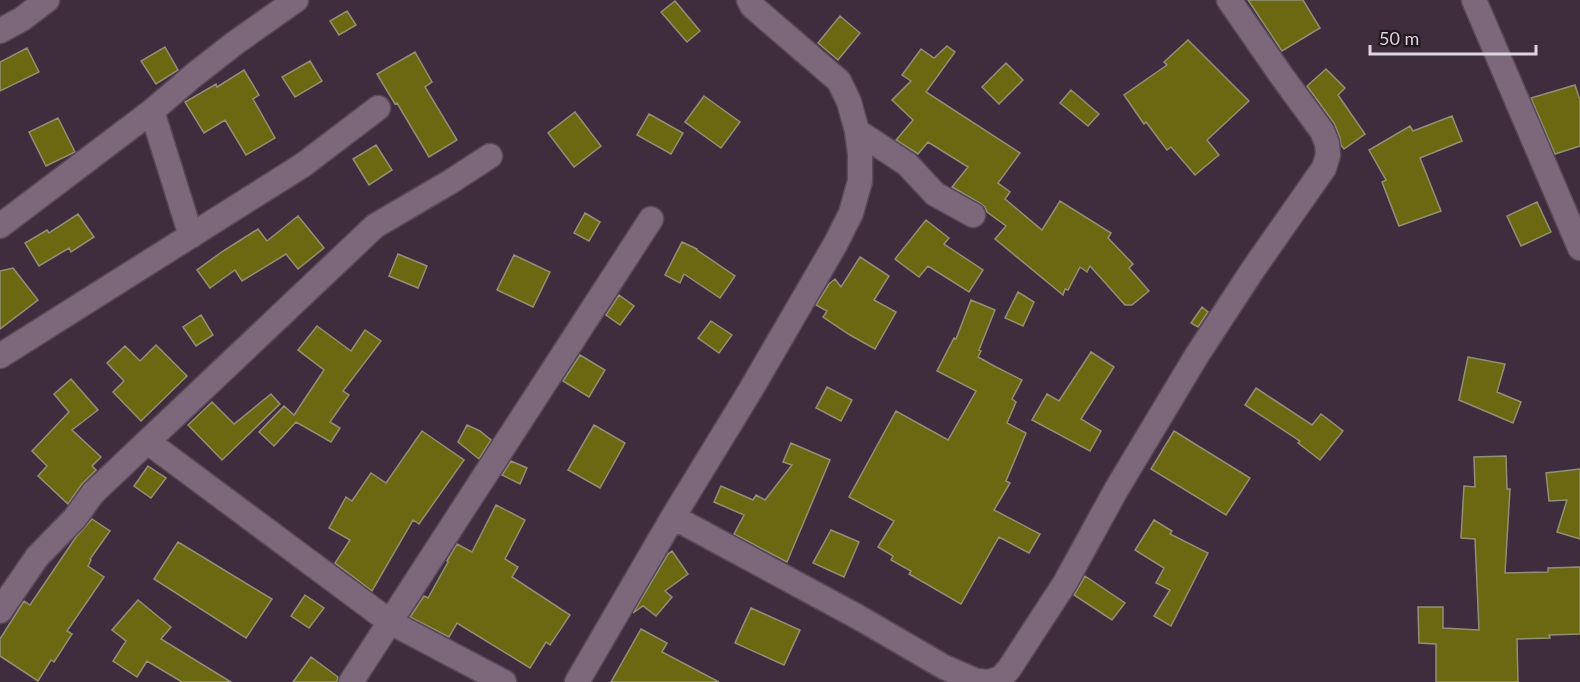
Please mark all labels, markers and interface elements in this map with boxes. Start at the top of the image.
scale bar [1370,18,1536,56]
text: 50 m [1379,27,1419,49]

